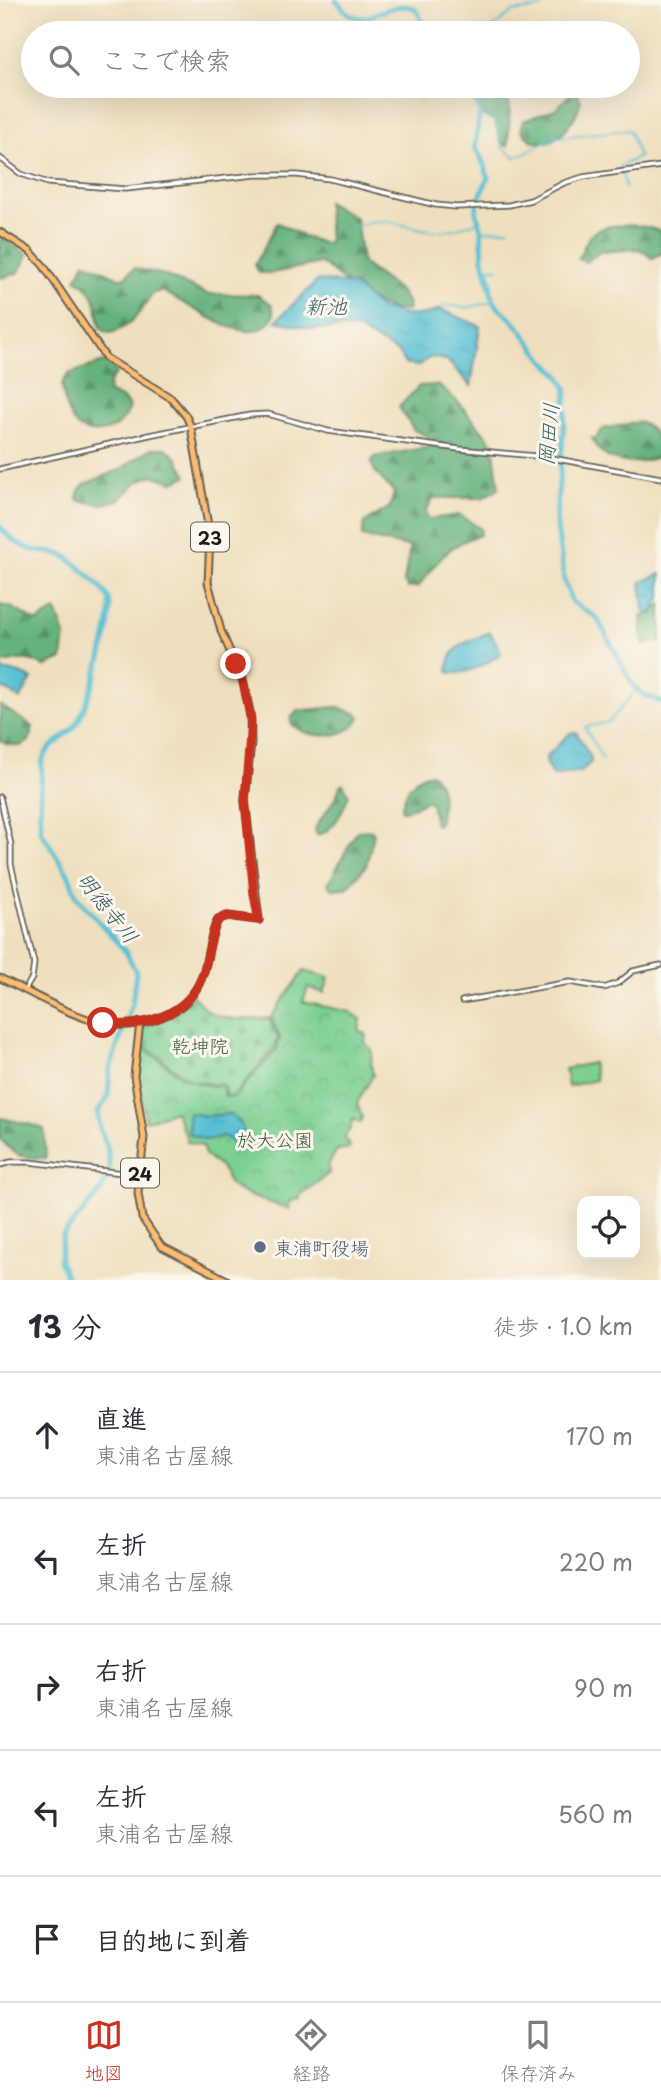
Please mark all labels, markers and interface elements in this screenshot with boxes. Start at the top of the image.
search box [21,21,640,98]
text: ここで検索 [101,40,231,79]
icon: search [45,41,83,79]
water label: 新池 [305,289,348,321]
water label: 岡田川 [528,401,566,467]
road number: 23 [191,522,229,552]
route end [220,648,251,679]
water label: 明徳寺川 [71,864,147,950]
route start [87,1007,118,1038]
park label: 乾坤院 [171,1031,229,1059]
park label: 於大公園 [237,1125,313,1153]
road number: 24 [121,1158,159,1188]
map controls [577,1196,640,1259]
button: locate [577,1196,640,1259]
place label: 東浦町役場 [274,1233,369,1261]
marker: 東浦町役場 [252,1239,268,1255]
text: 13 分 [28,1303,102,1348]
text: 徒歩 · 1.0 km [493,1308,633,1343]
text: 直進 [95,1398,147,1437]
icon: ahead [28,1416,66,1454]
text: 170 m [566,1418,633,1453]
text: 東浦名古屋線 [95,1437,233,1472]
text: 左折 [95,1524,147,1563]
icon: left [28,1542,66,1580]
text: 220 m [559,1544,633,1579]
text: 東浦名古屋線 [95,1563,233,1598]
text: 右折 [95,1650,147,1689]
icon: right [28,1668,66,1706]
text: 90 m [574,1670,633,1705]
text: 東浦名古屋線 [95,1689,233,1724]
text: 左折 [95,1776,147,1815]
icon: left [28,1794,66,1832]
text: 560 m [558,1796,633,1831]
text: 東浦名古屋線 [95,1815,233,1850]
icon: arrive [28,1920,66,1958]
text: 目的地に到着 [95,1920,251,1959]
tab: 地図 [85,2016,123,2086]
tab: 経路 [292,2016,330,2086]
tab: 保存済み [500,2016,576,2086]

